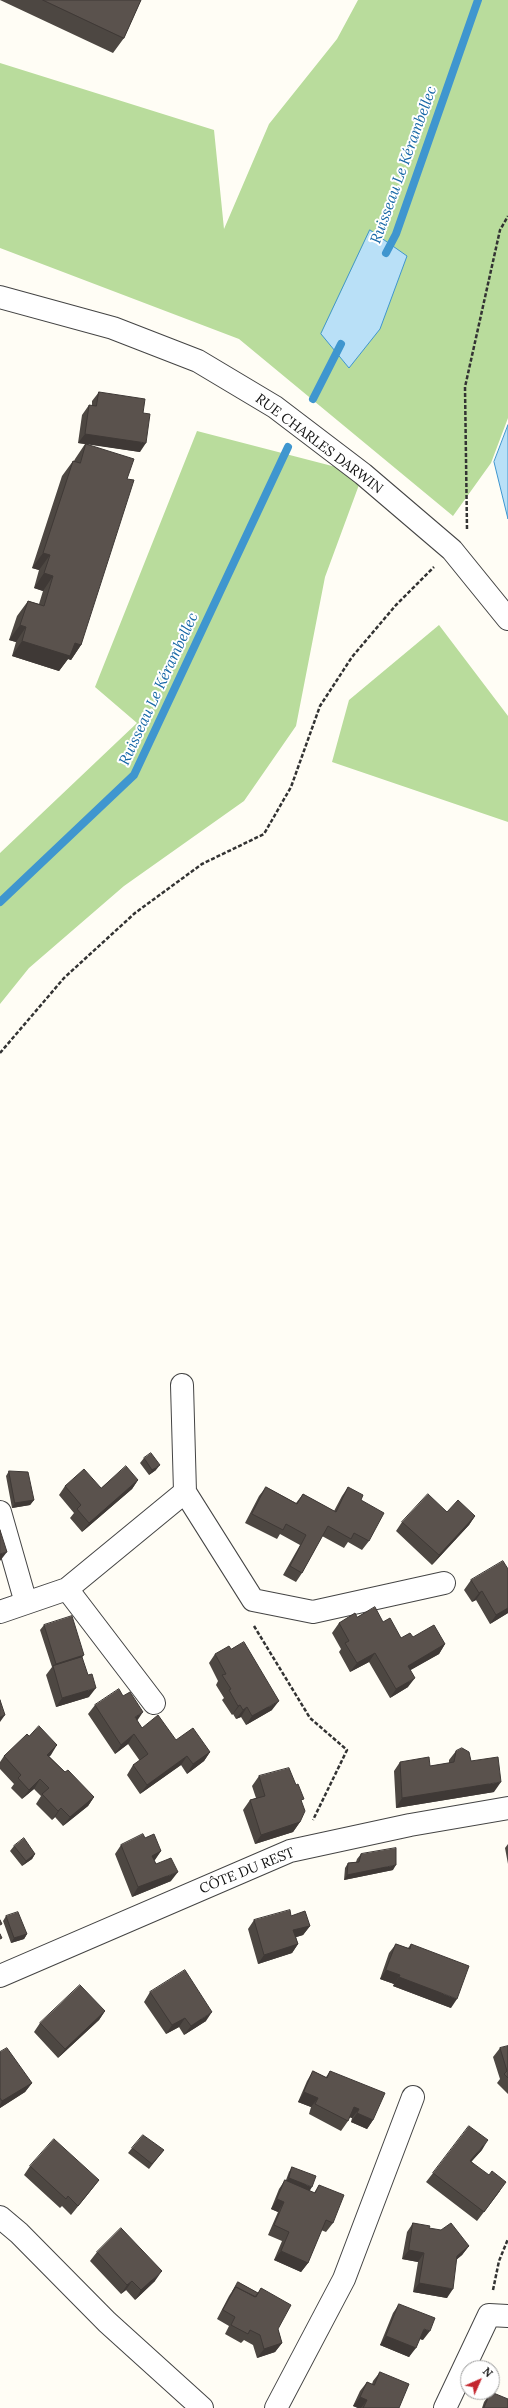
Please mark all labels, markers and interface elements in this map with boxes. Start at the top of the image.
water label: Ruisseau Le Kérambellec [367,84,441,246]
street label: RUE CHARLES DARWIN [252,391,386,497]
water label: Ruisseau Le Kérambellec [116,610,202,768]
street label: CÔTE DU REST [197,1844,297,1898]
north arrow [460,2360,500,2400]
text: N [480,2364,496,2380]

